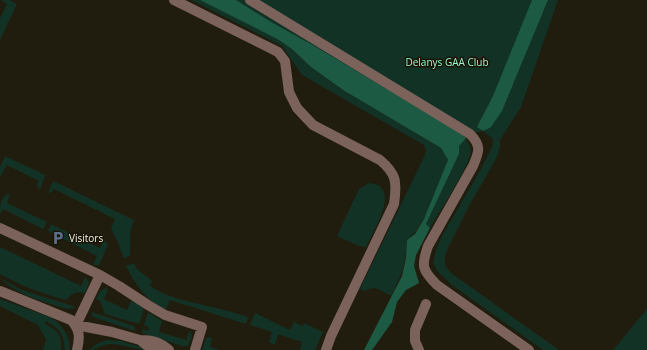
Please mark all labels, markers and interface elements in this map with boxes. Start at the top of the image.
park label: Delanys GAA Club [405,55,489,69]
parking icon: Visitors [50,230,66,246]
place label: Visitors [69,231,103,245]

